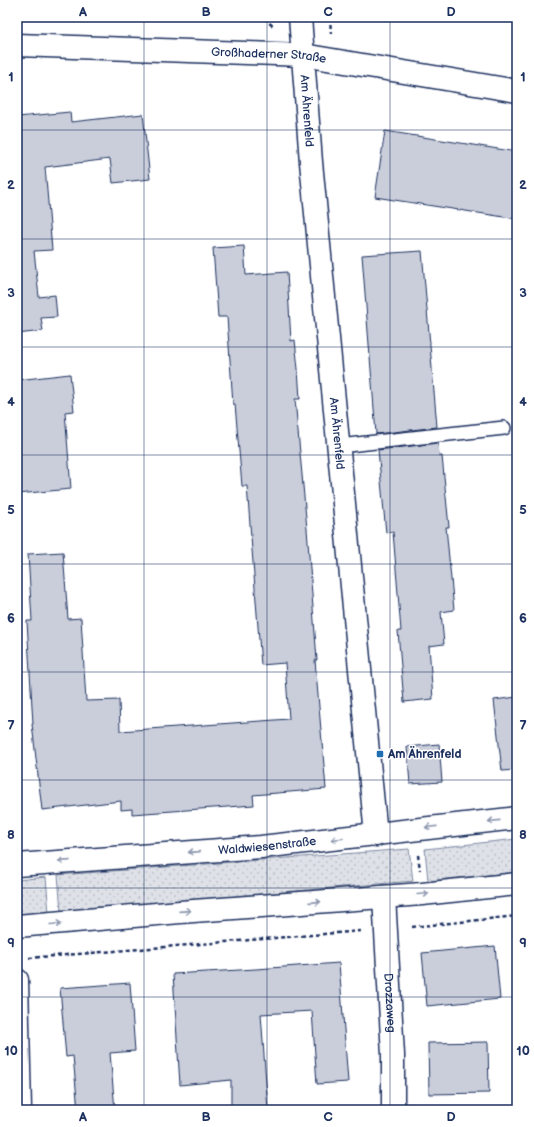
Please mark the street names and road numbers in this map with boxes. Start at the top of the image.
street label: Großhaderner Straße [211,44,327,66]
street label: Am Ährenfeld [297,74,317,148]
street label: Am Ährenfeld [326,397,348,470]
street label: Waldwiesenstraße [218,833,317,858]
street label: Drozzaweg [381,973,399,1033]

